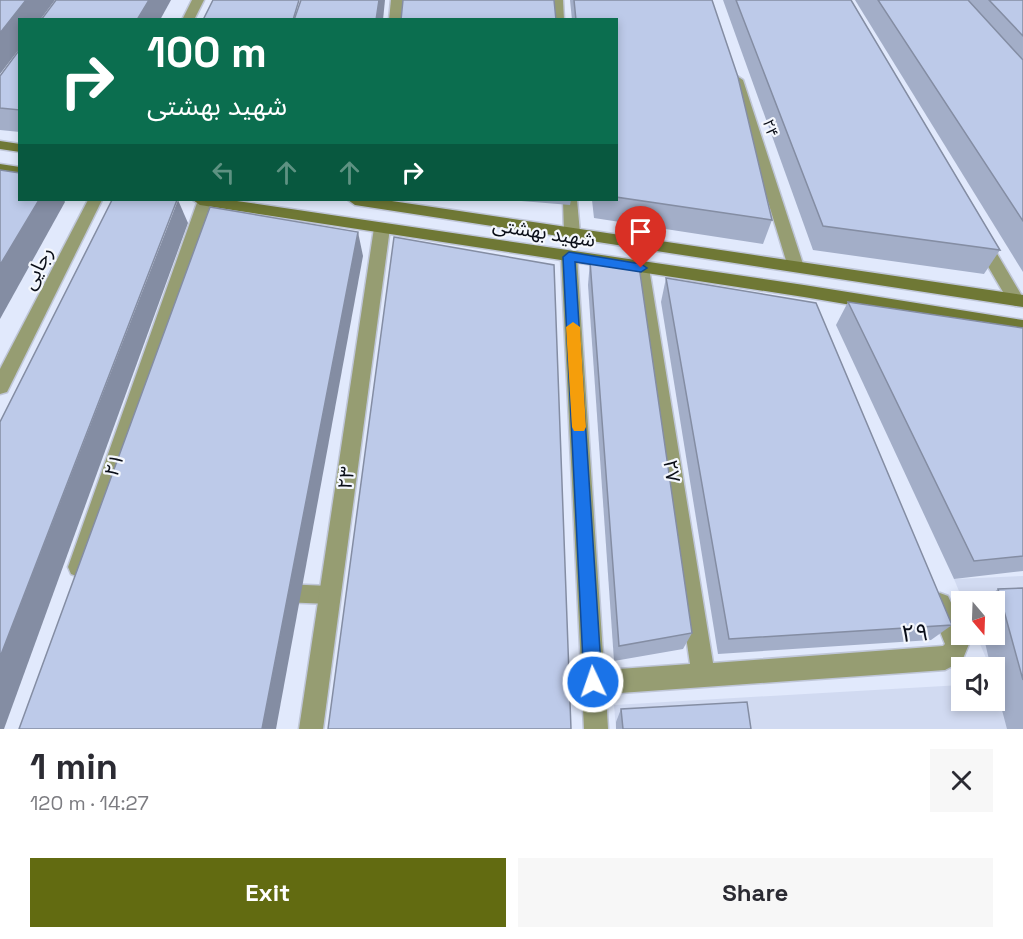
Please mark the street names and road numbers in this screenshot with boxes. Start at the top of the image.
street label: ۲۴ [758,116,783,140]
street label: شهید بهشتی [491,211,597,253]
street label: رجایی [15,242,59,294]
street label: ۲۱ [98,450,130,480]
street label: ۲۷ [657,458,687,485]
street label: ۲۳ [332,465,360,491]
street label: ۲۹ [900,616,930,649]

